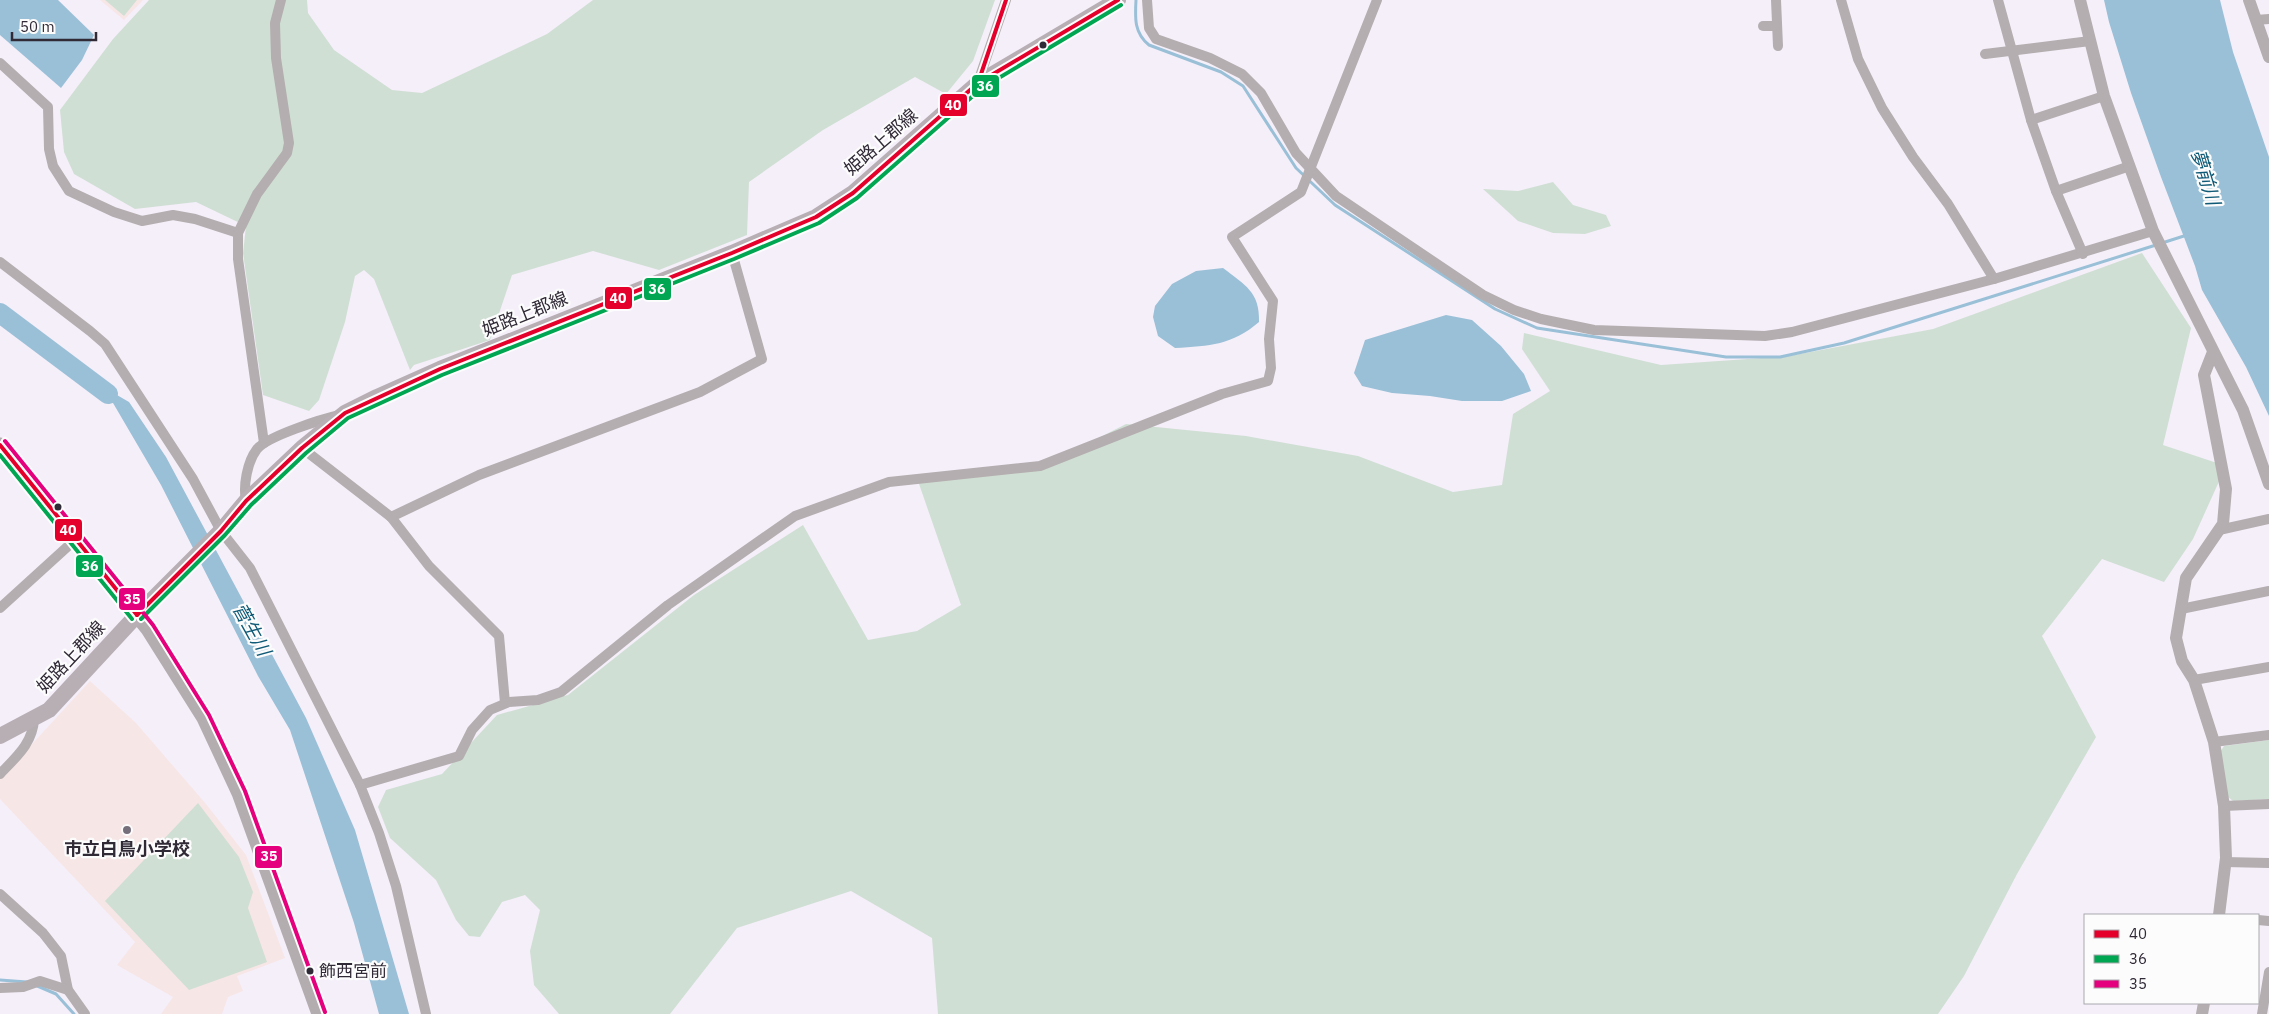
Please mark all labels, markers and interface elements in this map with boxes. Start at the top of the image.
scale bar [12,10,96,42]
text: 50 m [20,17,55,36]
unlabelled marker [1038,40,1048,50]
line badge: 36 [971,74,1000,98]
text: 36 [977,77,993,95]
line badge: 40 [939,93,968,117]
text: 40 [945,96,961,114]
street label: 姫路上郡線 [839,103,922,180]
water label: 夢前川 [2186,146,2226,210]
line badge: 36 [643,277,672,301]
text: 36 [649,280,665,298]
street label: 姫路上郡線 [479,286,571,341]
line badge: 40 [604,286,633,310]
text: 40 [610,289,626,307]
unlabelled marker [53,502,63,512]
line badge: 40 [54,518,83,542]
text: 40 [60,521,76,539]
line badge: 36 [75,554,104,578]
text: 36 [82,557,98,575]
line badge: 35 [118,587,146,611]
text: 35 [124,590,140,608]
water label: 菅生川 [228,598,277,661]
street label: 姫路上郡線 [32,616,110,697]
marker: 市立白鳥小学校 [121,824,133,836]
place label: 市立白鳥小学校 [64,837,190,860]
line badge: 35 [254,845,283,869]
text: 35 [261,847,277,865]
legend [2084,914,2259,1004]
text: 40 [2129,924,2147,943]
text: 36 [2129,949,2147,968]
place label: 飾西宮前 [319,960,387,982]
marker: 飾西宮前 [305,966,315,976]
text: 35 [2129,974,2147,993]

